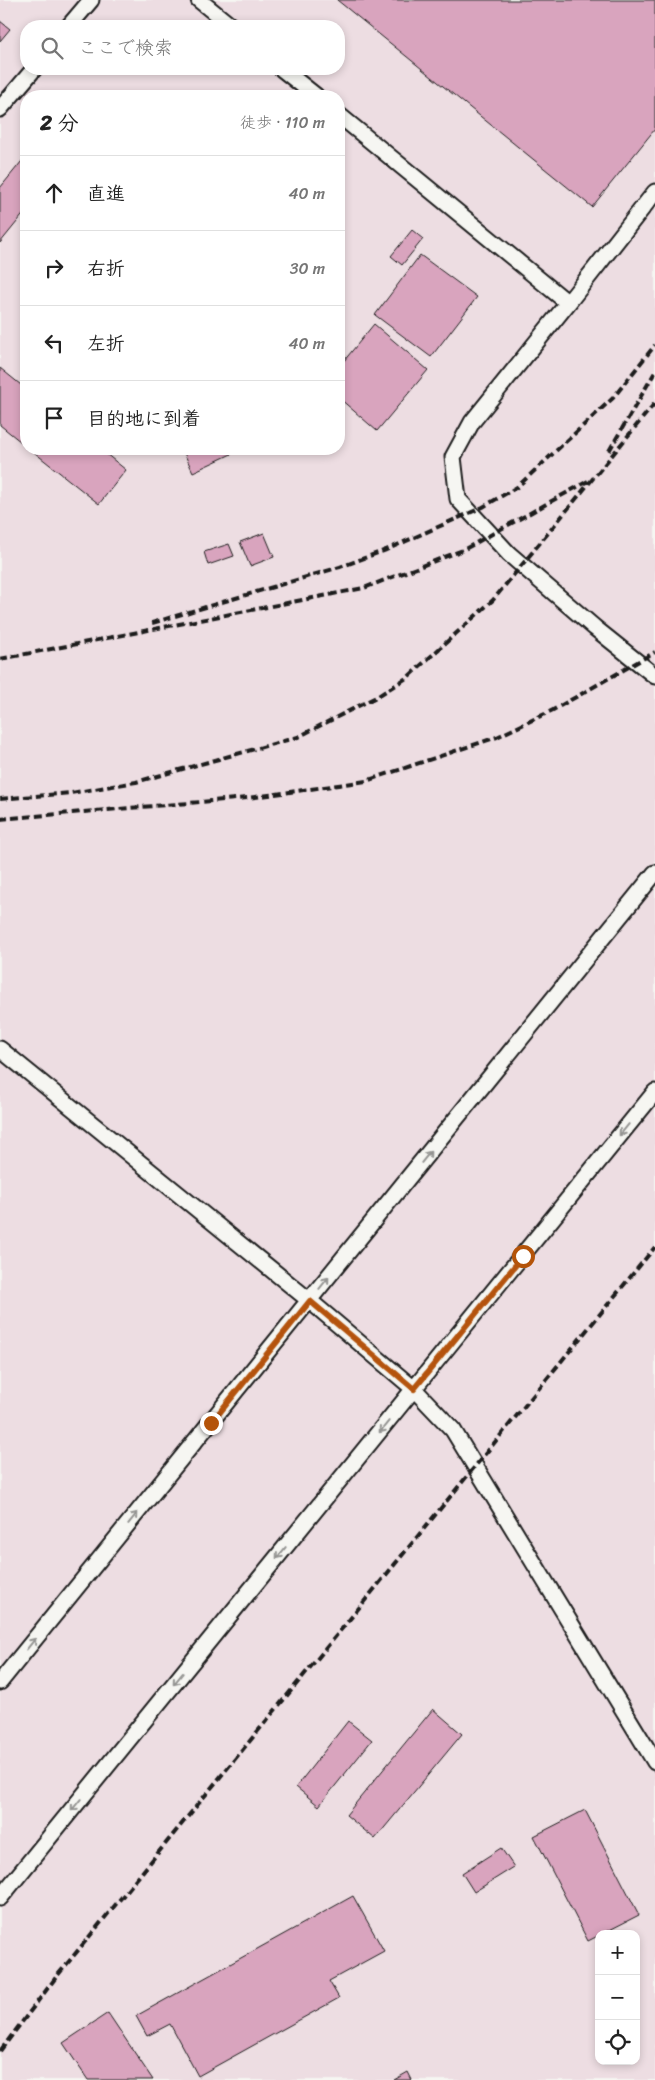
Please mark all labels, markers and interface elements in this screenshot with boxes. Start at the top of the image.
search box [20,20,345,75]
text: ここで検索 [78,31,173,64]
icon: search [38,34,66,62]
text: 2 分 [40,104,79,142]
text: 徒歩 · 110 m [240,108,325,137]
text: 直進 [87,177,125,210]
icon: ahead [40,179,68,207]
text: 40 m [288,179,325,208]
text: 右折 [87,252,125,285]
icon: right [40,254,68,282]
text: 30 m [290,254,325,283]
text: 左折 [87,327,125,360]
icon: left [40,329,68,357]
text: 40 m [288,329,325,358]
text: 目的地に到着 [87,402,201,435]
icon: arrive [40,404,68,432]
one-way arrow [619,1123,630,1136]
one-way arrow [420,1151,431,1164]
route start [512,1245,535,1268]
one-way arrow [318,1277,329,1290]
route end [200,1412,223,1435]
one-way arrow [378,1420,389,1433]
one-way arrow [128,1512,139,1525]
one-way arrow [275,1546,286,1559]
one-way arrow [25,1638,36,1651]
one-way arrow [173,1672,184,1685]
one-way arrow [70,1798,81,1811]
map controls [595,1930,640,2065]
button: + [595,1930,640,1975]
button: − [595,1975,640,2020]
button: locate [595,2020,640,2065]

